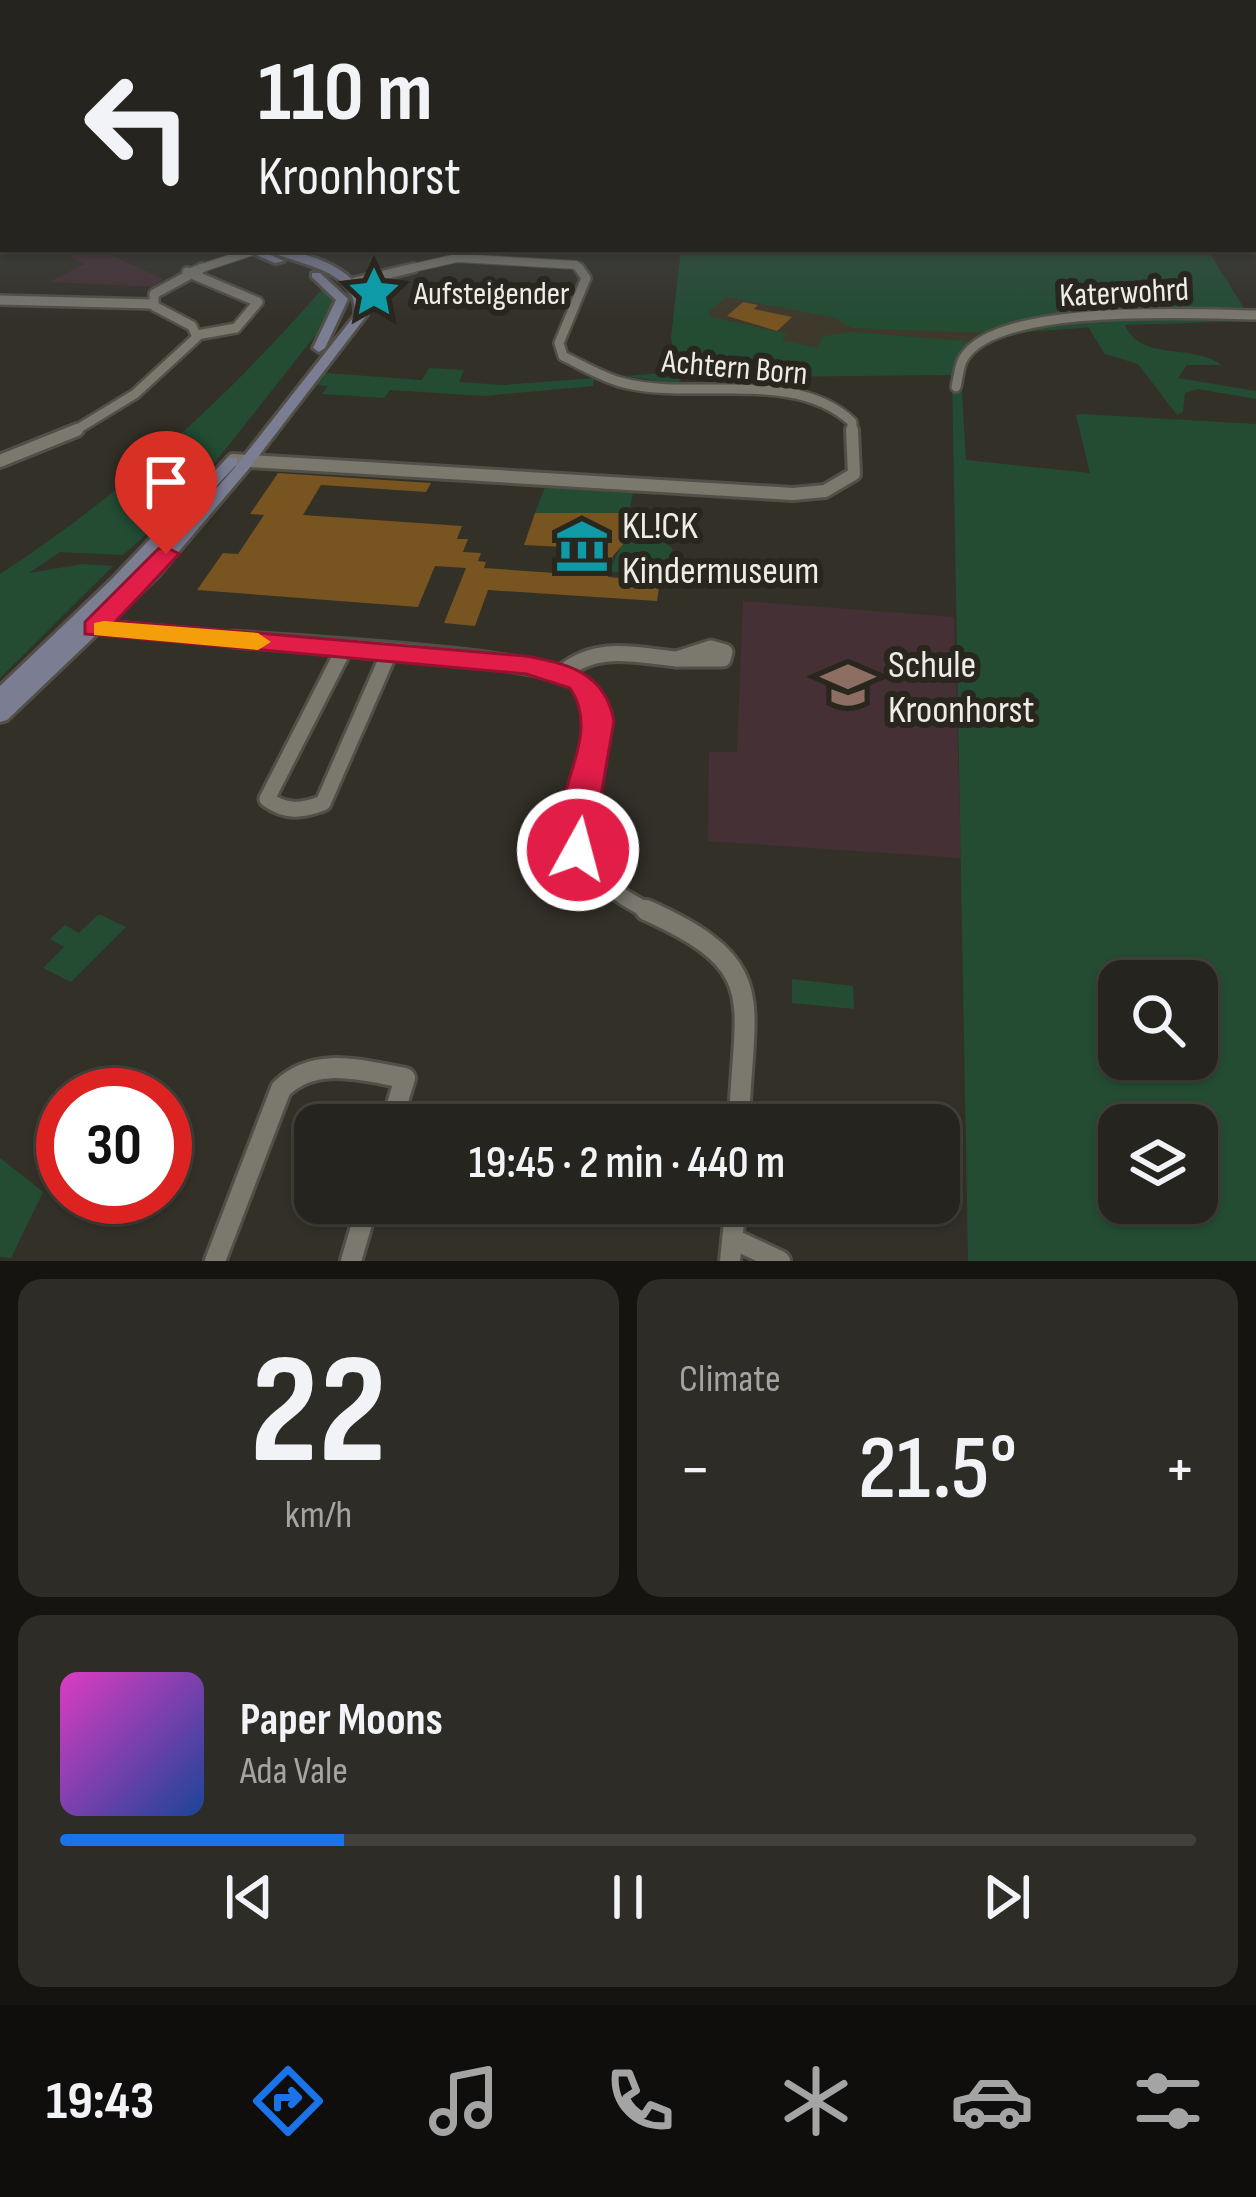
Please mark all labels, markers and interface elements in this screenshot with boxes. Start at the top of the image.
text: 110 m [258,43,433,144]
icon: left [60,48,216,204]
text: Kroonhorst [258,145,461,210]
place icon: Aufsteigender [345,263,403,321]
street label: Katerwohrd [1058,270,1190,316]
place label: Aufsteigender [413,274,569,314]
street label: Achtern Born [659,342,809,394]
pin [115,431,217,554]
icon: arrive [133,449,199,515]
place label: KL!CK Kindermuseum [622,503,819,595]
museum icon: KL!CK Kindermuseum [553,517,611,575]
place label: Schule Kroonhorst [888,642,1034,734]
school or university icon: Schule Kroonhorst [819,656,877,714]
position arrow [515,787,641,913]
map controls [1098,960,1218,1224]
button: search [1098,960,1218,1080]
speed limit sign: 30 [36,1068,192,1224]
button: layers [1098,1104,1218,1224]
text: 19:45 · 2 min · 440 m [469,1136,785,1191]
text: 22 [250,1320,387,1507]
text: Climate [679,1356,781,1403]
text: 21.5° [858,1416,1017,1524]
text: − [679,1431,711,1510]
text: + [1164,1431,1196,1510]
text: km/h [285,1492,352,1539]
text: Paper Moons [240,1693,443,1748]
text: Ada Vale [240,1748,348,1795]
icon: previous [216,1864,282,1930]
icon: pause [595,1864,661,1930]
icon: next [974,1864,1040,1930]
icon: directions [246,2059,330,2143]
icon: music [422,2059,506,2143]
icon: phone [598,2059,682,2143]
icon: climate [774,2059,858,2143]
icon: car [950,2059,1034,2143]
icon: filters [1126,2059,1210,2143]
text: 19:43 [46,2069,154,2134]

